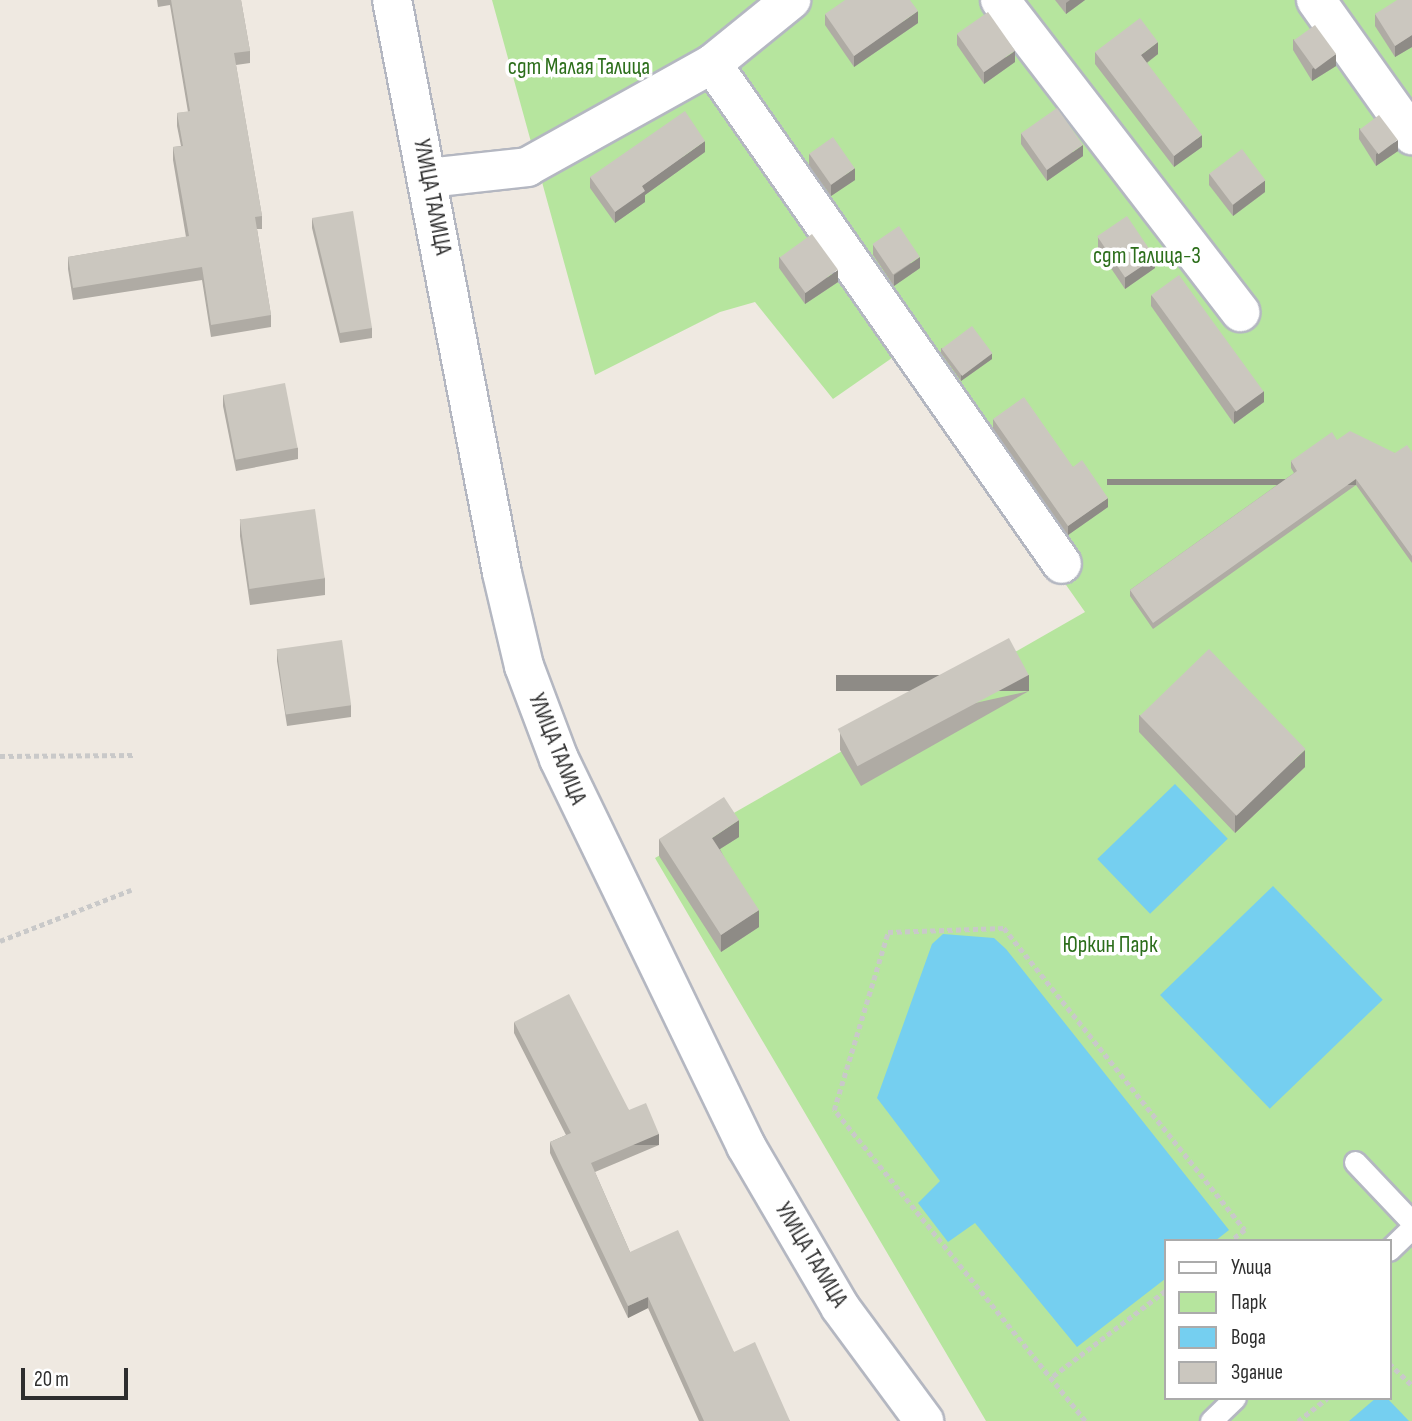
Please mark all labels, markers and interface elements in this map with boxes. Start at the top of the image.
park label: сдт Малая Талица [508,53,650,81]
street label: УЛИЦА ТАЛИЦА [407,137,457,257]
park label: сдт Талица-3 [1093,242,1201,270]
street label: УЛИЦА ТАЛИЦА [522,689,592,809]
park label: Юркин Парк [1062,931,1158,959]
street label: УЛИЦА ТАЛИЦА [769,1198,853,1312]
legend [1164,1239,1391,1400]
text: Улица [1231,1255,1272,1280]
text: Парк [1231,1290,1266,1315]
text: Вода [1231,1325,1266,1350]
scale bar [24,1354,131,1398]
text: Здание [1231,1360,1283,1385]
text: 20 m [34,1367,69,1392]

